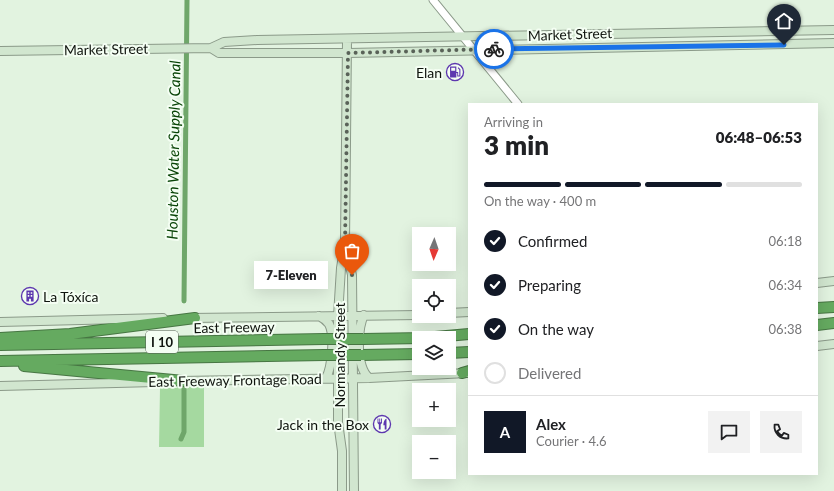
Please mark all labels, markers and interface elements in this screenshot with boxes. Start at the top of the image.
pin [767,4,801,45]
icon: home [773,10,795,32]
street label: Market Street [528,24,612,44]
courier [474,29,514,69]
icon: bike [483,38,505,60]
street label: Market Street [64,40,148,58]
water label: Houston Water Supply Canal [162,60,184,240]
fuel station icon: Elan [445,62,465,82]
place label: Elan [416,64,442,81]
text: Arriving in [484,114,543,130]
text: 06:48–06:53 [716,128,802,146]
text: 3 min [484,129,549,161]
text: On the way · 400 m [484,193,596,209]
north arrow [412,227,456,271]
map controls [412,227,456,479]
icon: check [484,230,506,252]
text: Confirmed [518,232,587,250]
text: 06:18 [769,233,802,249]
pin [335,234,369,275]
icon: bag [341,240,363,262]
callout: 7-Eleven [254,261,328,289]
text: 7-Eleven [265,267,317,283]
icon: check [484,274,506,296]
text: Preparing [518,276,581,294]
text: 06:34 [769,277,802,293]
button: locate [412,279,456,323]
building icon: La Tóxíca [20,286,40,306]
place label: La Tóxíca [43,288,99,305]
street label: Normandy Street [331,303,348,407]
street label: East Freeway [193,318,276,336]
icon: check [484,318,506,340]
text: On the way [518,320,594,338]
text: 06:38 [769,321,802,337]
road number: I 10 [146,331,178,353]
button: layers [412,331,456,375]
text: Delivered [518,364,581,382]
street label: East Freeway Frontage Road [148,370,322,390]
button: + [412,383,456,427]
button: chat [708,411,750,453]
button: phone [760,411,802,453]
restaurant icon: Jack in the Box [372,414,392,434]
text: Alex [536,415,566,433]
place label: Jack in the Box [277,416,369,433]
text: A [500,423,510,441]
text: Courier · 4.6 [536,433,607,449]
button: − [412,435,456,479]

